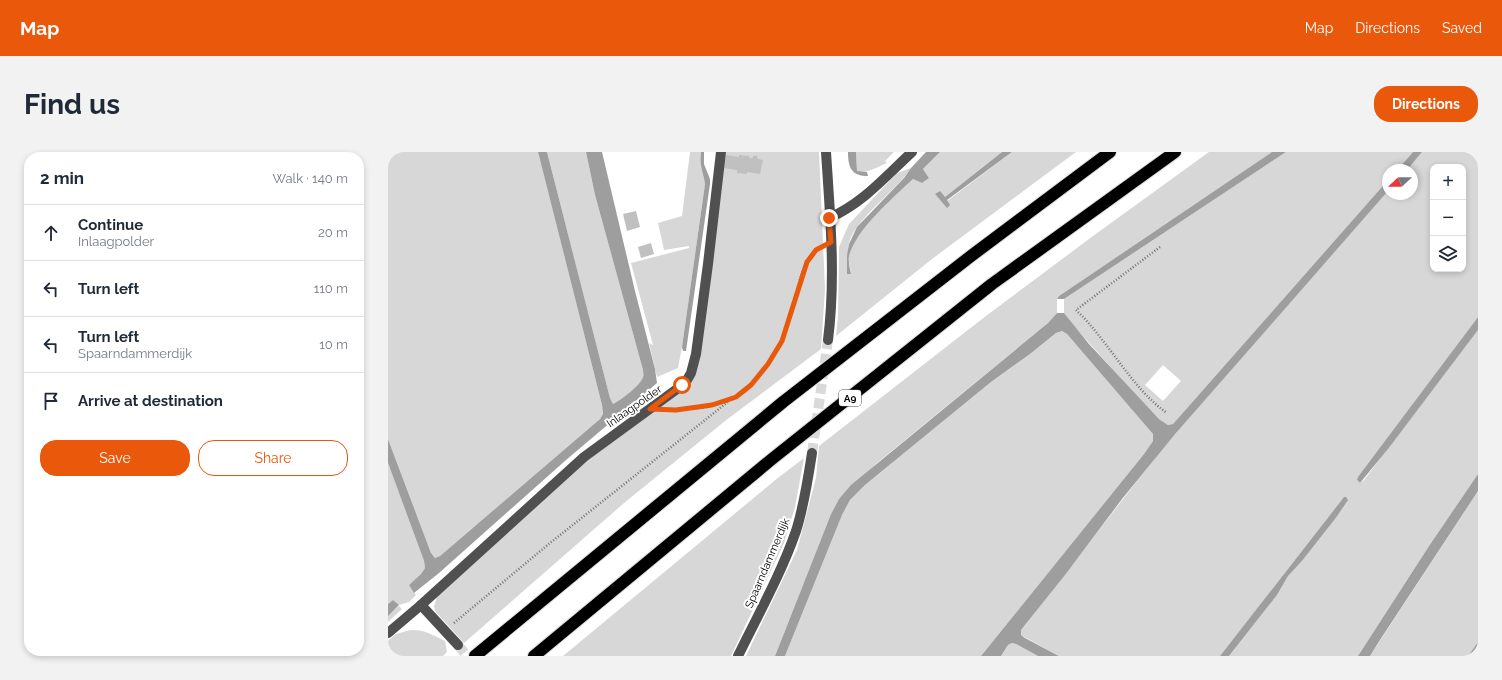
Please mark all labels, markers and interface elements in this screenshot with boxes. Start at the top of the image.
text: Map [20,17,59,39]
text: Map [1305,20,1333,36]
text: Directions [1355,20,1420,36]
text: Saved [1442,20,1482,36]
button: Directions [1374,86,1478,122]
text: Find us [24,88,120,121]
north arrow [1382,164,1418,200]
map controls [1430,164,1466,272]
button: + [1430,164,1466,200]
text: 2 min [40,168,84,188]
text: Walk · 140 m [273,171,348,186]
button: − [1430,200,1466,236]
route end [820,209,838,227]
text: Continue [78,216,143,234]
icon: ahead [40,222,62,244]
text: 20 m [318,225,348,240]
text: Inlaagpolder [78,234,154,249]
button: layers [1430,236,1466,272]
icon: left [40,278,62,300]
text: Turn left [78,280,139,298]
text: 110 m [314,281,348,296]
text: Turn left [78,328,139,346]
icon: left [40,334,62,356]
text: 10 m [319,337,348,352]
text: Spaarndammerdijk [78,346,192,361]
route start [673,376,691,394]
street label: Inlaagpolder [604,383,665,430]
icon: arrive [40,390,62,412]
road number: A9 [839,390,861,406]
text: Arrive at destination [78,392,223,410]
button: Save [40,440,190,476]
button: Share [198,440,348,476]
street label: Spaarndammerdijk [743,516,792,610]

